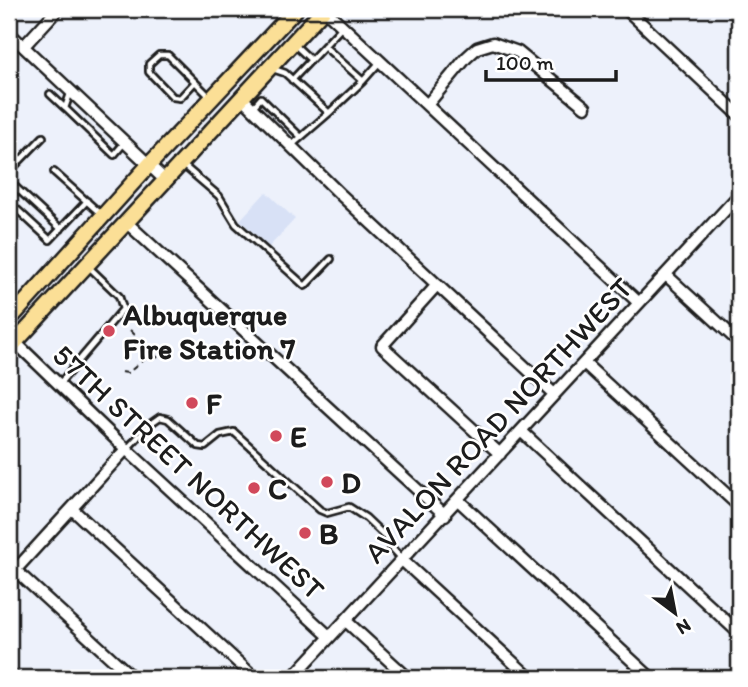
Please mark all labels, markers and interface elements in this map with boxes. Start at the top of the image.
scale bar [486,38,615,82]
text: 100 m [496,50,554,75]
street label: AVALON ROAD NORTHWEST [356,269,640,571]
place label: Albuquerque Fire Station 7 [122,296,296,367]
marker: Albuquerque Fire Station 7 [101,323,117,339]
street label: 57TH STREET NORTHWEST [45,336,333,608]
place label: F [206,385,222,422]
marker: F [184,395,200,411]
place label: E [290,418,307,455]
marker: E [268,428,284,444]
place label: D [341,464,361,501]
place label: C [268,470,287,507]
marker: D [319,474,335,490]
marker: C [246,480,262,496]
place label: B [319,515,338,552]
marker: B [297,525,313,541]
north arrow [640,578,710,648]
text: N [672,614,695,640]

